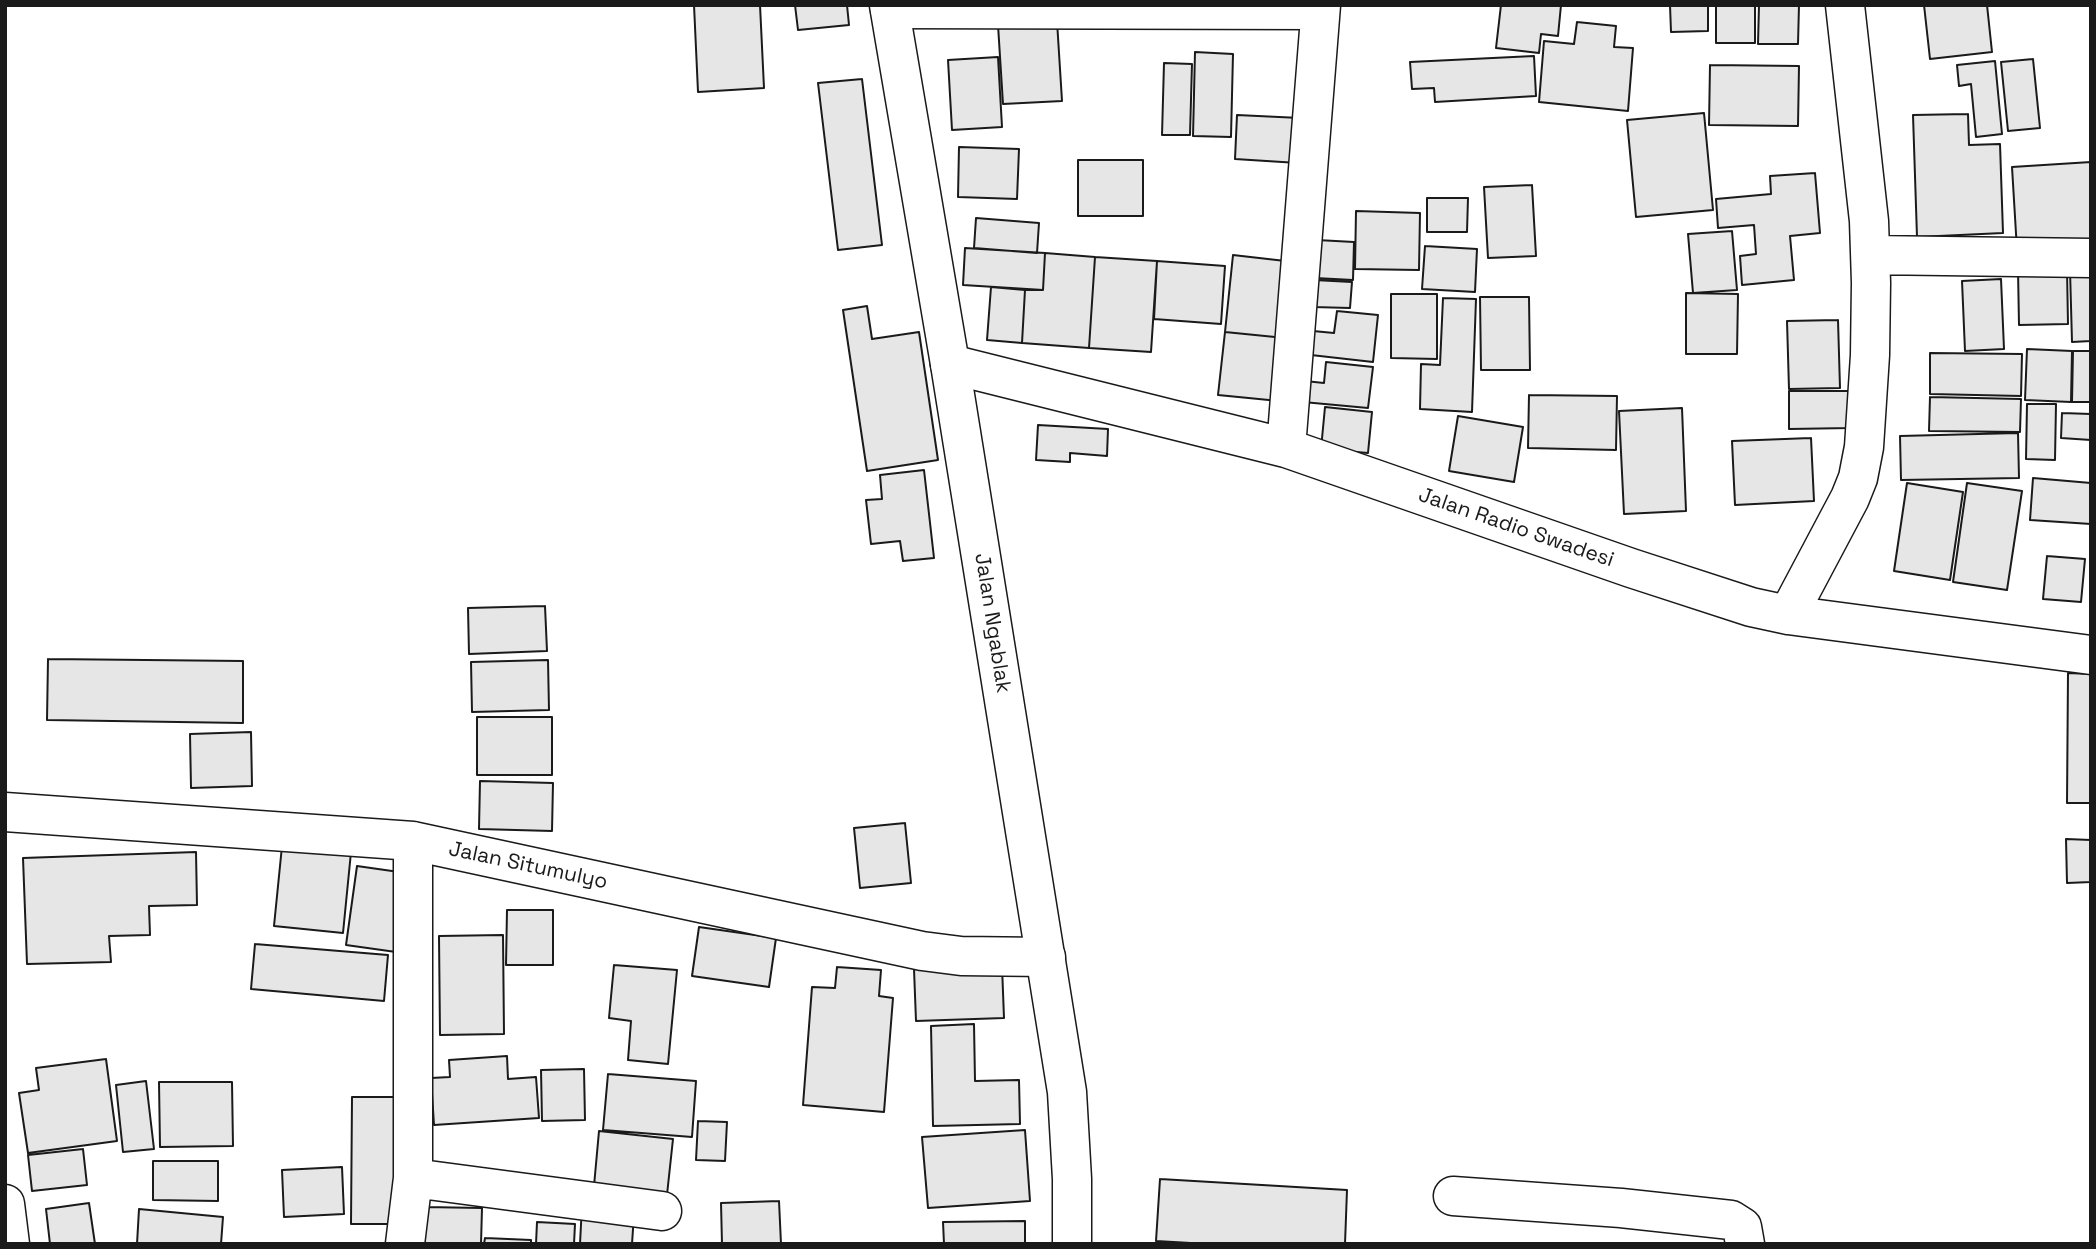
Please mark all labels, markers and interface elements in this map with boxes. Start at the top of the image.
street label: Jalan Radio Swadesi [1415,483,1617,573]
street label: Jalan Ngablak [969,551,1015,695]
street label: Jalan Situmulyo [446,837,610,895]

